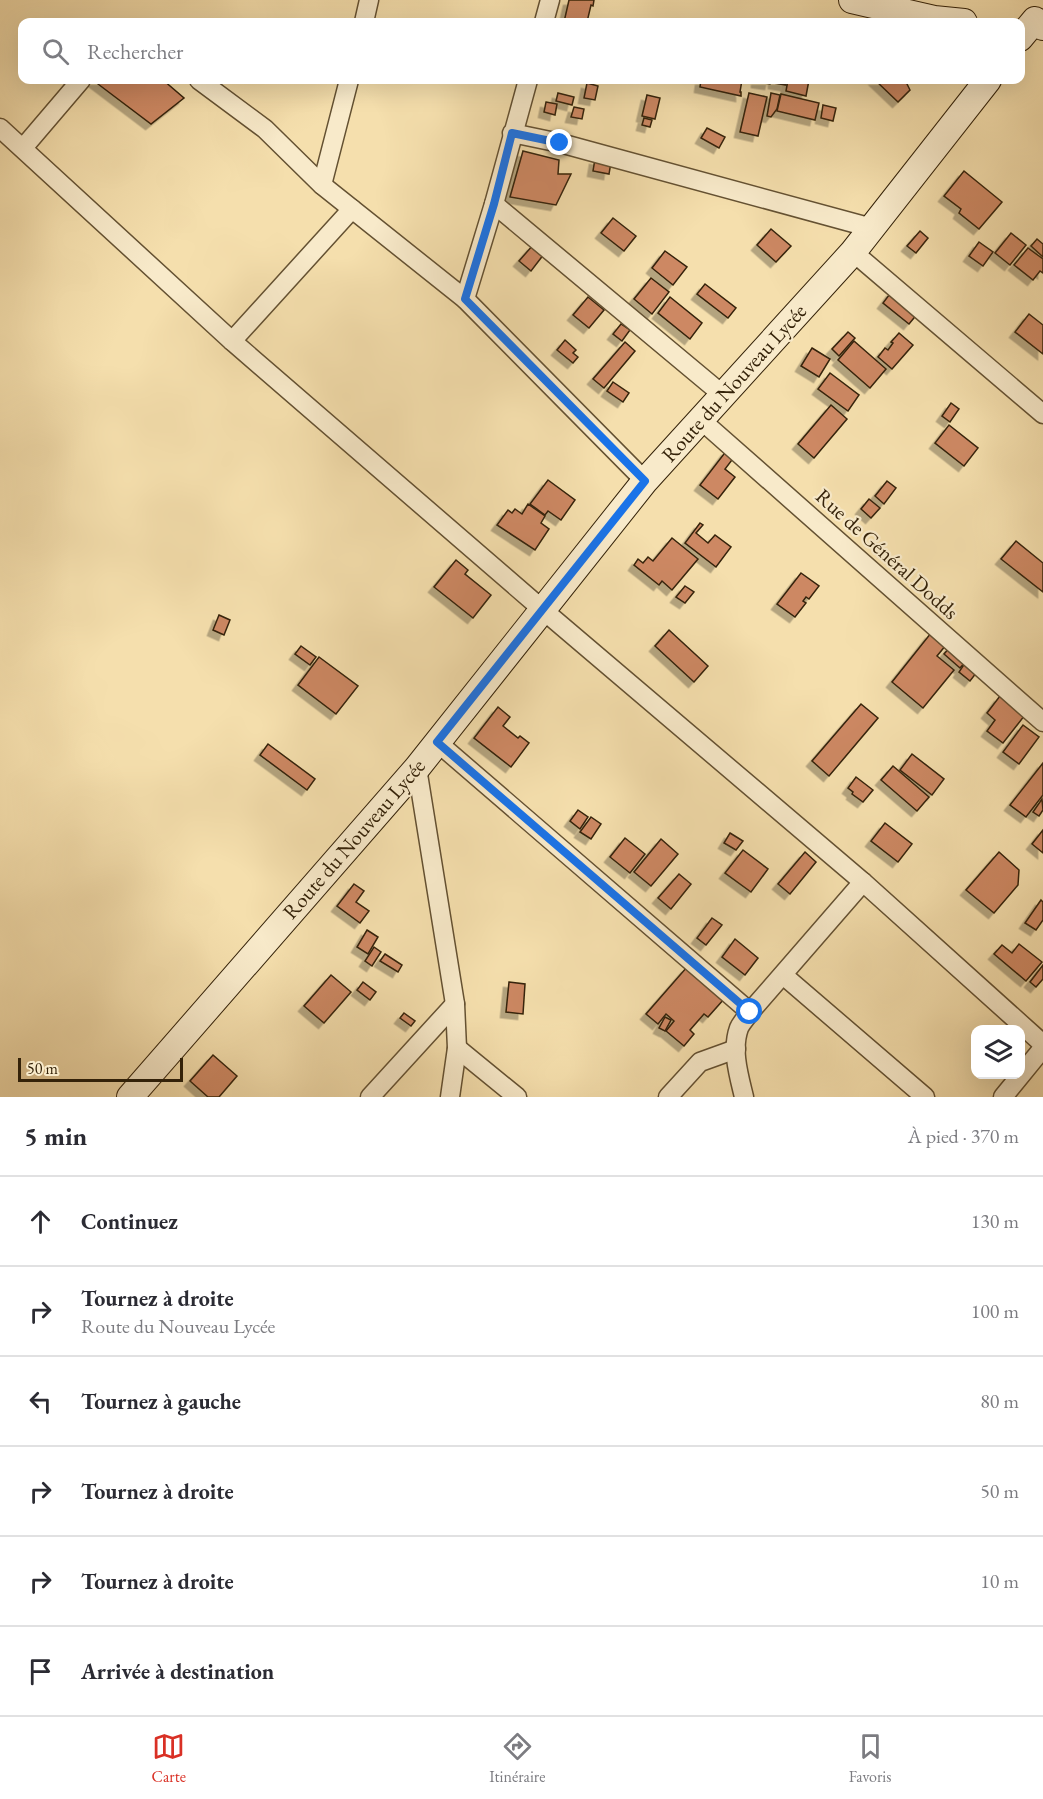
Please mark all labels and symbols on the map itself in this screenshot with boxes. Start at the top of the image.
route end [546,129,572,155]
street label: Route du Nouveau Lycée [655,298,812,468]
street label: Rue de Général Dodds [810,482,965,625]
street label: Route du Nouveau Lycée [276,753,431,925]
route start [736,998,762,1024]
scale bar [18,1055,183,1082]

